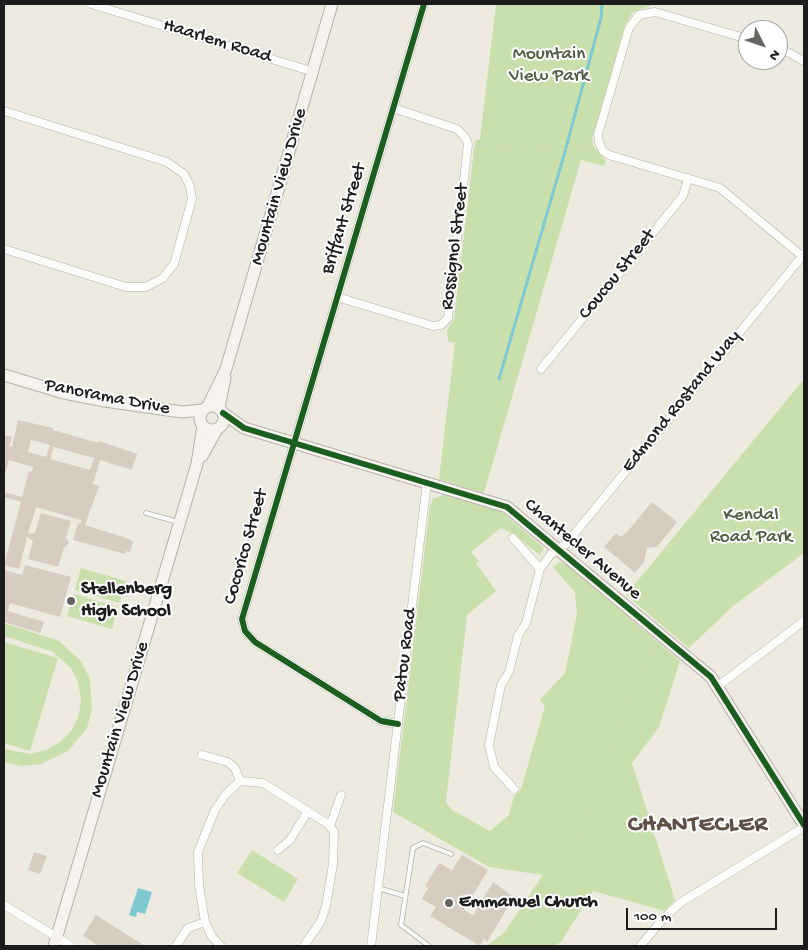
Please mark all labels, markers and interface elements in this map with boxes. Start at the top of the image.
street label: Haarlem Road [160,15,274,69]
north arrow [738,20,788,70]
park label: Mountain View Park [509,44,589,88]
text: N [765,45,783,64]
street label: Mountain View Drive [247,106,313,268]
street label: Briffant Street [317,161,373,277]
street label: Rossignol Street [437,183,475,311]
street label: Coucou Street [575,225,661,325]
street label: Edmond Rostand Way [618,326,746,478]
street label: Panorama Drive [42,375,172,421]
street label: Cocorico Street [220,487,274,607]
street label: Chantecler Avenue [519,494,645,606]
park label: Kendal Road Park [710,505,792,549]
place label: Stellenberg High School [81,579,172,623]
marker: Stellenberg High School [65,595,77,607]
street label: Patou Road [389,607,423,703]
street label: Mountain View Drive [86,639,156,801]
district label: CHANTECLER [627,812,769,840]
place label: Emmanuel Church [459,892,598,914]
marker: Emmanuel Church [443,897,455,909]
scale bar [628,898,779,930]
text: 100 m [634,908,671,926]

